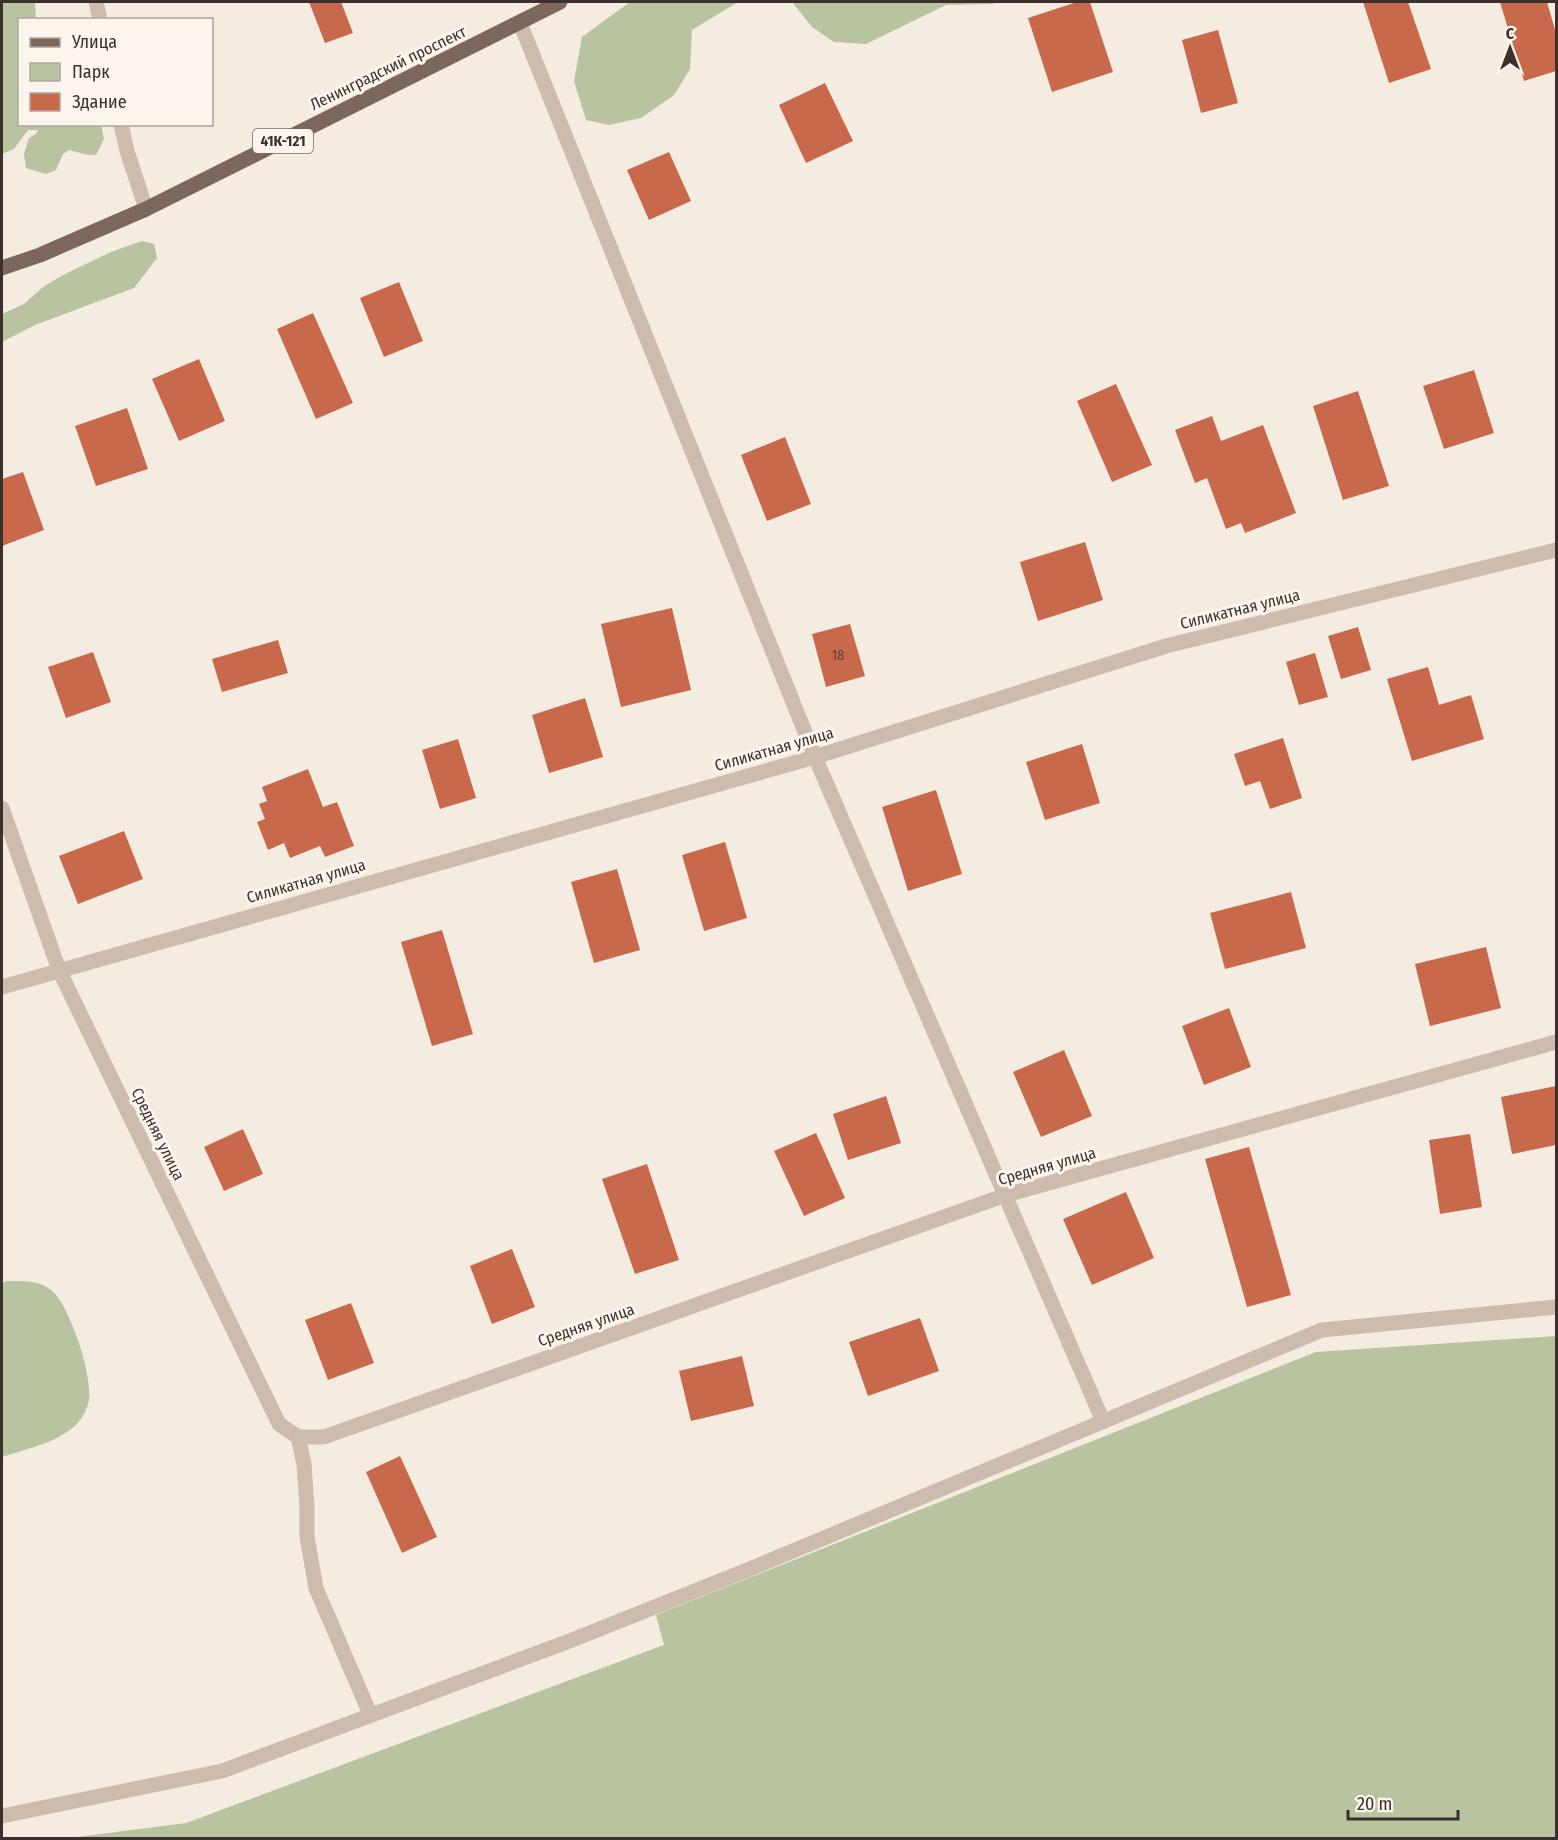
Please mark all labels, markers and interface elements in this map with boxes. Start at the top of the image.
legend [18,18,213,126]
north arrow [1480,18,1540,78]
street label: Ленинградский проспект [307,22,470,114]
text: С [1506,24,1515,43]
text: Улица [71,31,117,53]
text: Парк [72,61,110,83]
text: Здание [72,91,127,113]
road number: 41К-121 [253,129,313,153]
street label: Силикатная улица [1178,585,1302,633]
house number: 18 [832,647,844,664]
street label: Силикатная улица [712,723,836,775]
street label: Силикатная улица [244,855,368,907]
street label: Средняя улица [127,1085,189,1184]
street label: Средняя улица [996,1143,1098,1189]
street label: Средняя улица [535,1300,637,1350]
scale bar [1348,1783,1458,1821]
text: 20 m [1357,1793,1392,1815]

